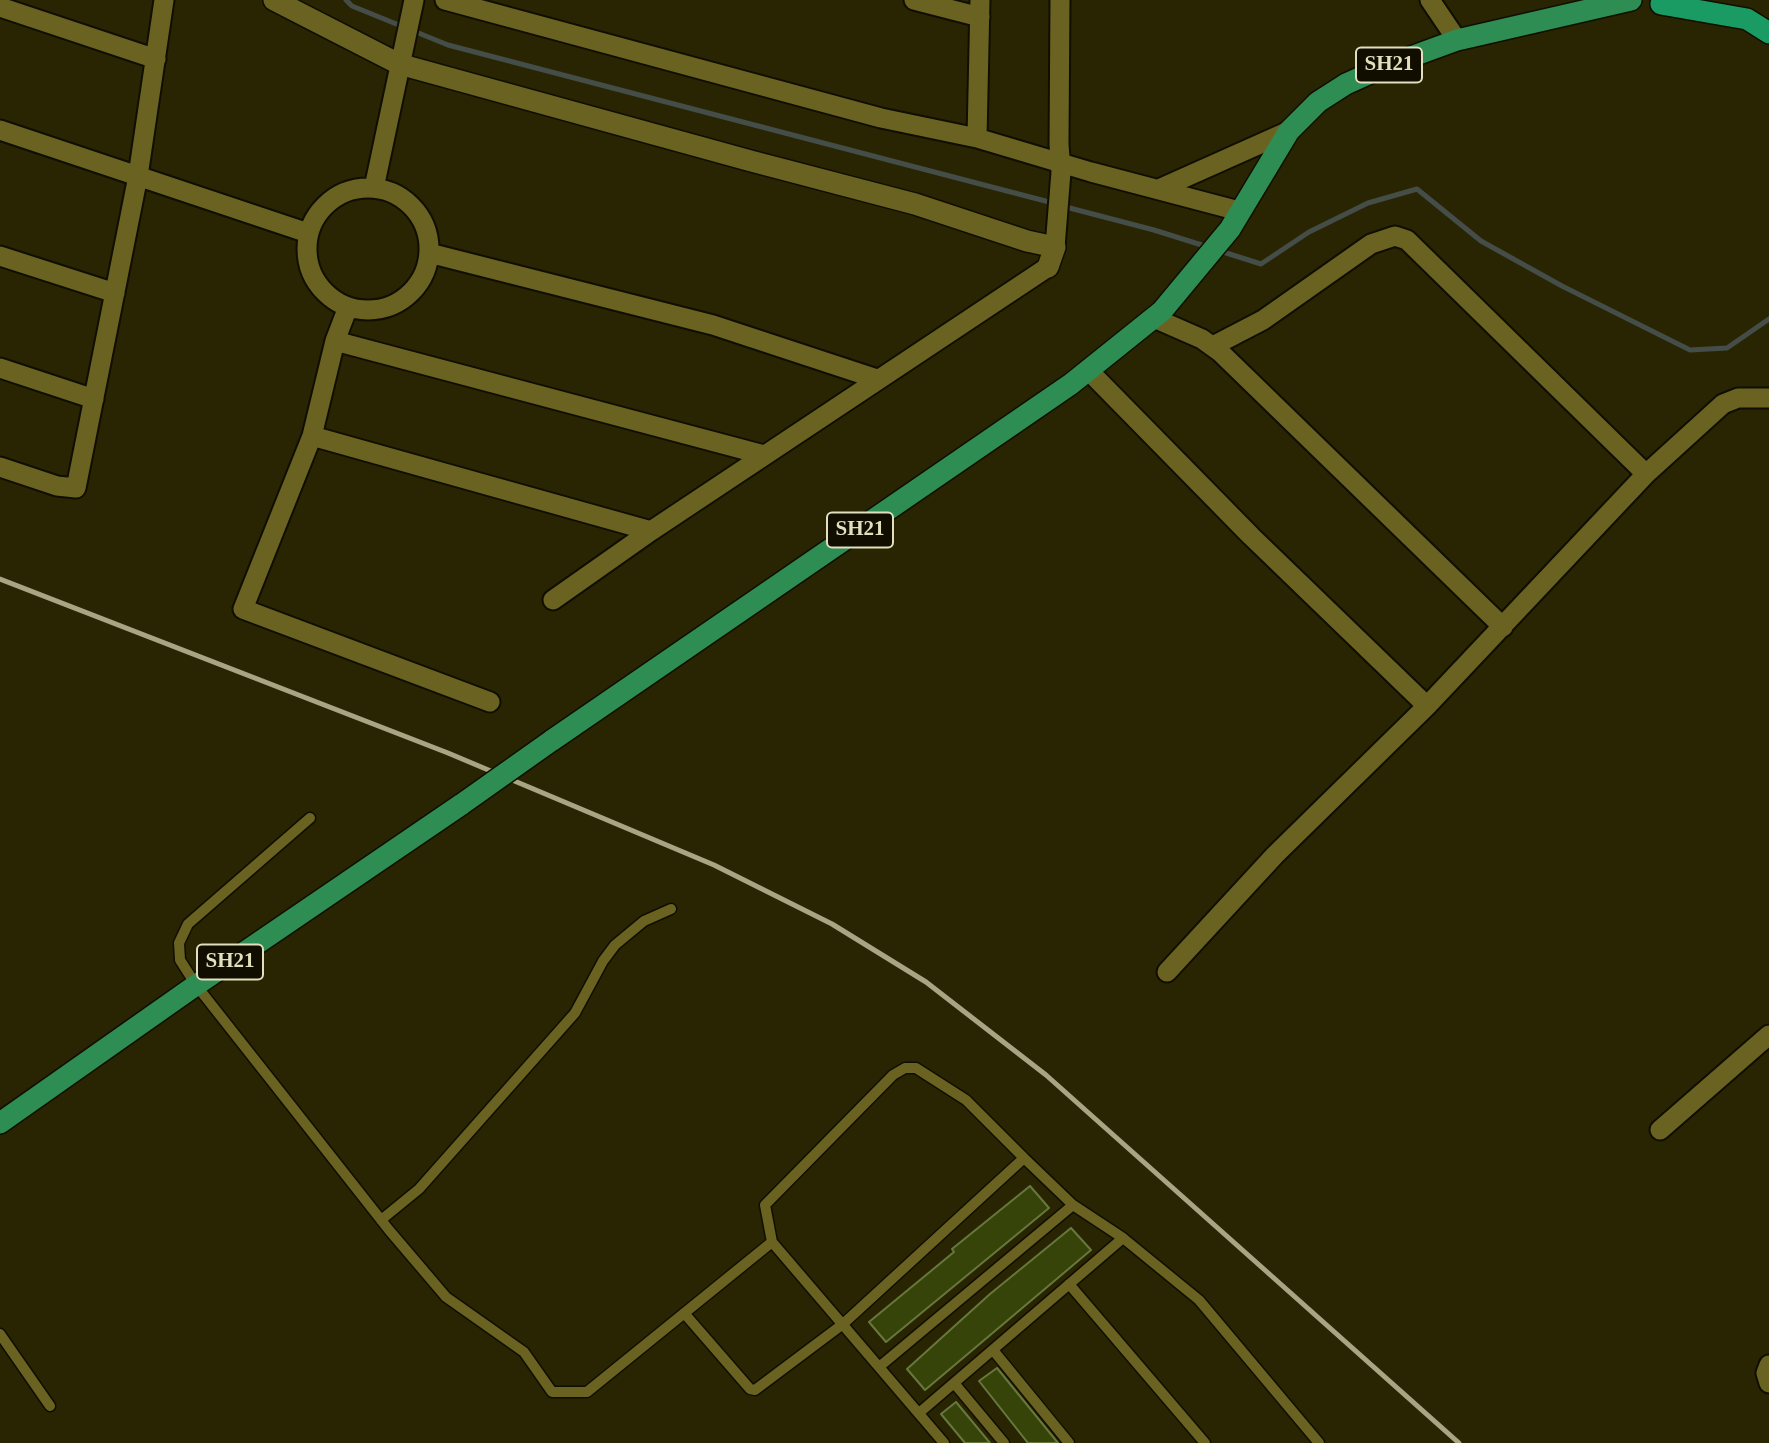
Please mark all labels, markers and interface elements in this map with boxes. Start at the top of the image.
road number: SH21 [1356,48,1422,82]
road number: SH21 [827,512,893,548]
road number: SH21 [197,944,263,979]

